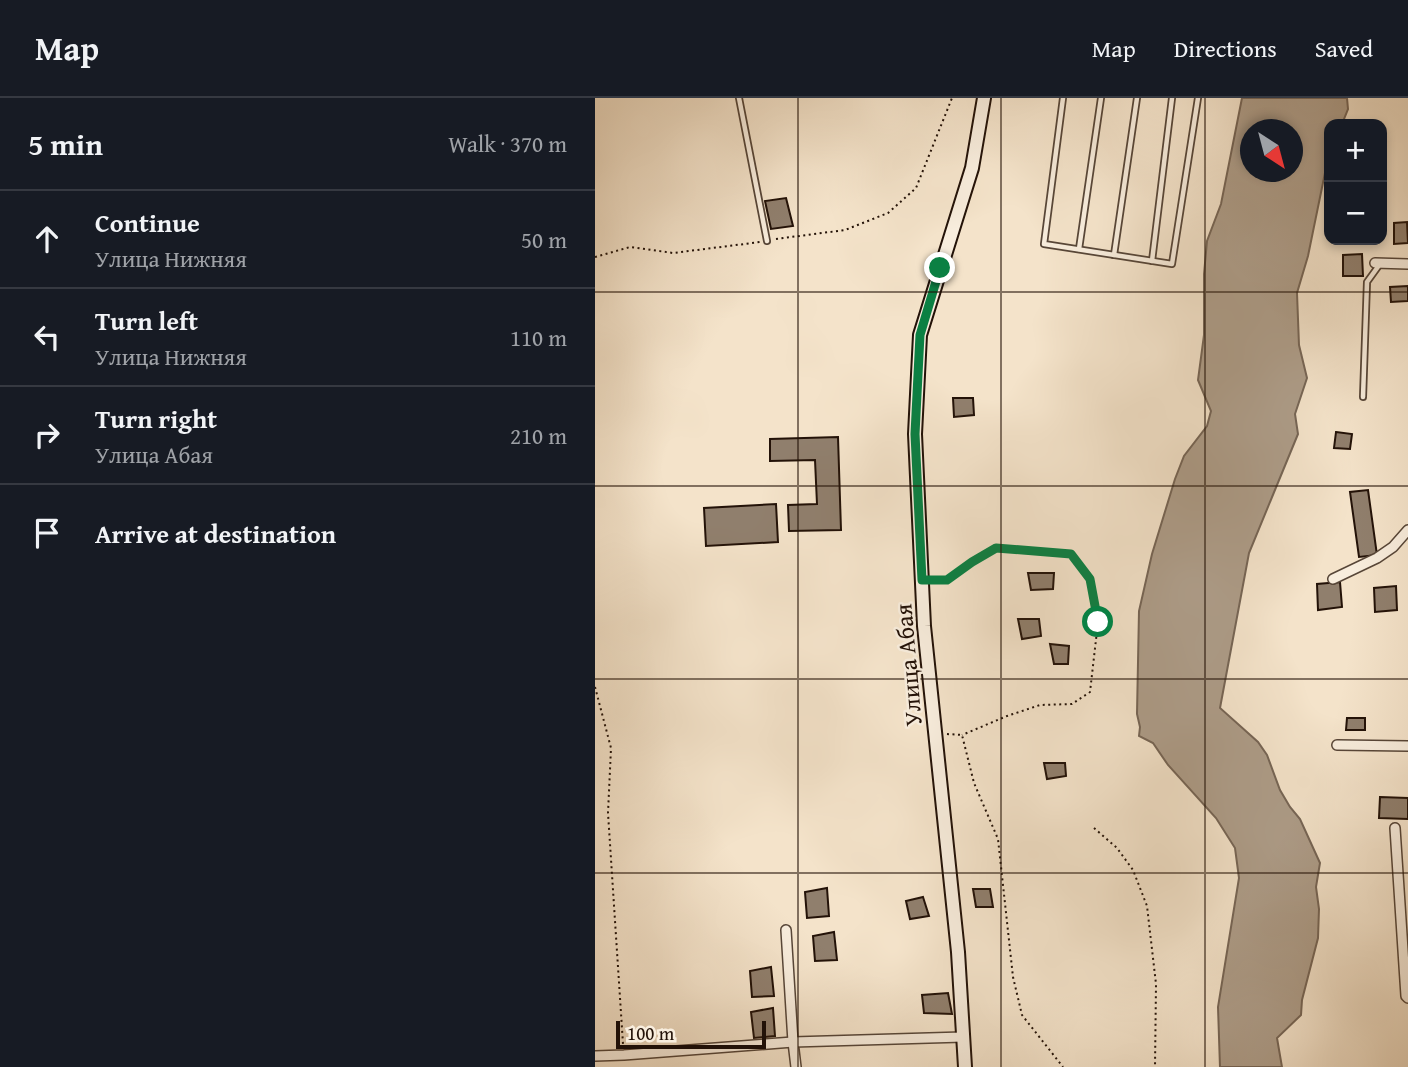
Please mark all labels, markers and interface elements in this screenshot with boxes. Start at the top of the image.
text: Map [35,24,99,72]
text: Map [1092,31,1136,66]
text: Directions [1174,31,1277,66]
text: Saved [1315,31,1373,66]
north arrow [1240,119,1303,182]
map controls [1324,119,1387,245]
button: + [1324,119,1387,182]
text: 5 min [28,122,103,166]
text: Walk · 370 m [448,127,567,160]
button: − [1324,182,1387,245]
text: Continue [95,203,200,242]
icon: ahead [28,220,66,258]
text: 50 m [521,223,567,256]
text: Улица Нижняя [95,242,247,275]
route end [924,252,955,283]
text: Turn left [95,301,198,340]
icon: left [28,318,66,356]
text: 110 m [510,321,567,354]
text: Улица Нижняя [95,340,247,373]
text: Turn right [95,399,217,438]
icon: right [28,416,66,454]
text: 210 m [510,419,567,452]
text: Улица Абая [95,438,213,471]
icon: arrive [28,514,66,552]
text: Arrive at destination [95,514,336,553]
street label: Улица Абая [885,602,931,728]
route start [1082,606,1113,637]
scale bar [616,1018,767,1050]
text: 100 m [627,1019,674,1047]

